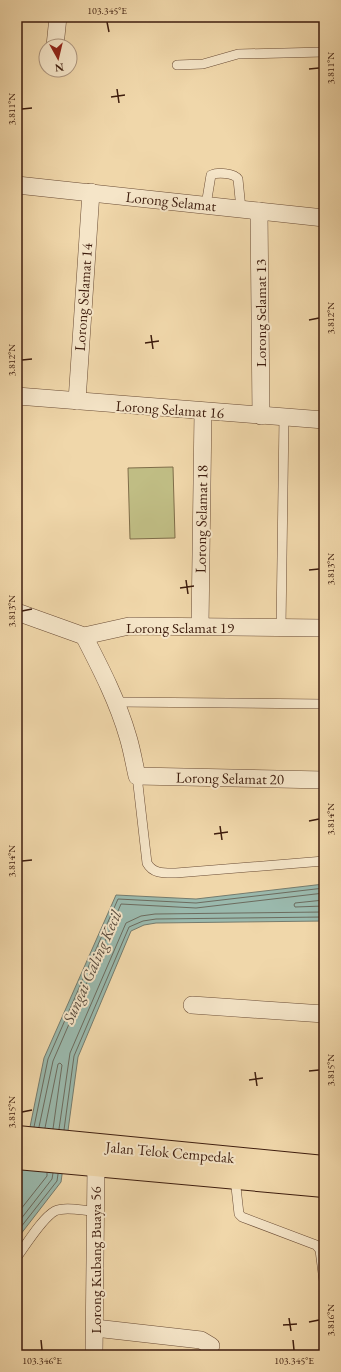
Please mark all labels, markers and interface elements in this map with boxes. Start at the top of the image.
text: 103.345°E [87,4,127,17]
north arrow [38,38,78,78]
text: 3.811°N [324,52,337,84]
text: N [54,60,65,75]
text: 3.811°N [5,93,18,125]
street label: Lorong Selamat [125,187,217,215]
street label: Lorong Selamat 14 [70,242,96,352]
street label: Lorong Selamat 13 [251,259,270,367]
text: 3.812°N [324,302,337,334]
text: 3.812°N [5,344,18,376]
street label: Lorong Selamat 16 [115,396,225,422]
street label: Lorong Selamat 18 [191,465,211,573]
text: 3.813°N [324,553,337,585]
text: 3.813°N [5,595,18,627]
street label: Lorong Selamat 19 [126,618,234,637]
street label: Lorong Selamat 20 [176,768,284,788]
text: 3.814°N [324,803,337,835]
text: 3.814°N [5,845,18,877]
water label: Sungai Galing Kecil [57,907,127,1028]
text: 3.815°N [324,1054,337,1086]
text: 3.815°N [5,1096,18,1128]
street label: Jalan Telok Cempedak [103,1137,236,1167]
street label: Lorong Kubang Buaya 56 [86,1186,105,1334]
text: 3.816°N [324,1304,337,1336]
text: 103.346°E [22,1354,62,1367]
text: 103.345°E [274,1354,314,1367]

